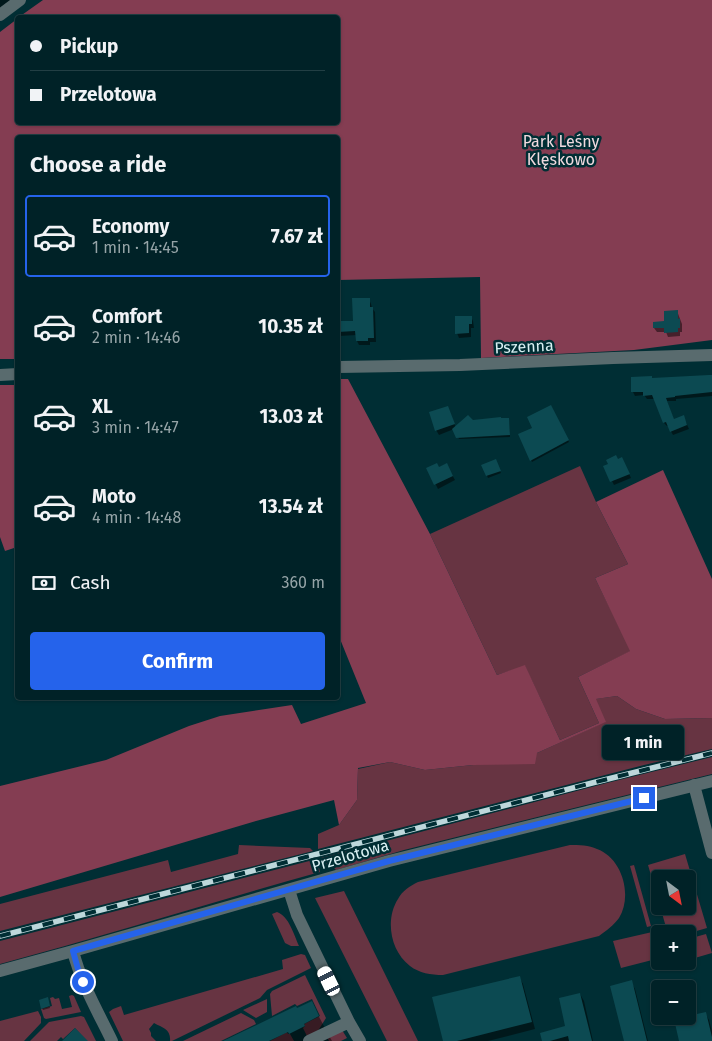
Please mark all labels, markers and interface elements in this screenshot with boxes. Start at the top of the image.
text: Pickup [60,35,118,58]
text: Przelotowa [60,83,157,106]
park label: Park Leśny Klęskowo [523,132,599,169]
text: Choose a ride [30,151,166,178]
icon: car [32,214,77,259]
text: Economy [92,215,169,238]
text: 7.67 zł [271,225,323,248]
text: 1 min · 14:45 [92,238,179,257]
icon: car [32,304,77,349]
text: Comfort [92,305,162,328]
text: 10.35 zł [258,315,323,338]
text: 2 min · 14:46 [92,328,180,347]
street label: Pszenna [494,335,554,358]
icon: car [32,394,77,439]
text: XL [92,395,113,418]
text: 13.03 zł [259,405,323,428]
text: 3 min · 14:47 [92,418,179,437]
icon: car [32,484,77,529]
text: Moto [92,485,136,508]
text: 13.54 zł [259,495,323,518]
text: 4 min · 14:48 [92,508,181,527]
icon: cash [30,569,58,597]
text: Cash [70,571,111,594]
text: 360 m [282,573,325,592]
button: Confirm [30,632,325,690]
callout: 1 min [603,726,685,760]
text: 1 min [624,733,662,752]
route end [633,787,655,809]
street label: Przelotowa [309,835,391,876]
north arrow [651,870,696,915]
map controls [651,870,696,1025]
button: + [651,925,696,970]
car [315,964,342,998]
route start [72,971,94,993]
button: − [651,980,696,1025]

